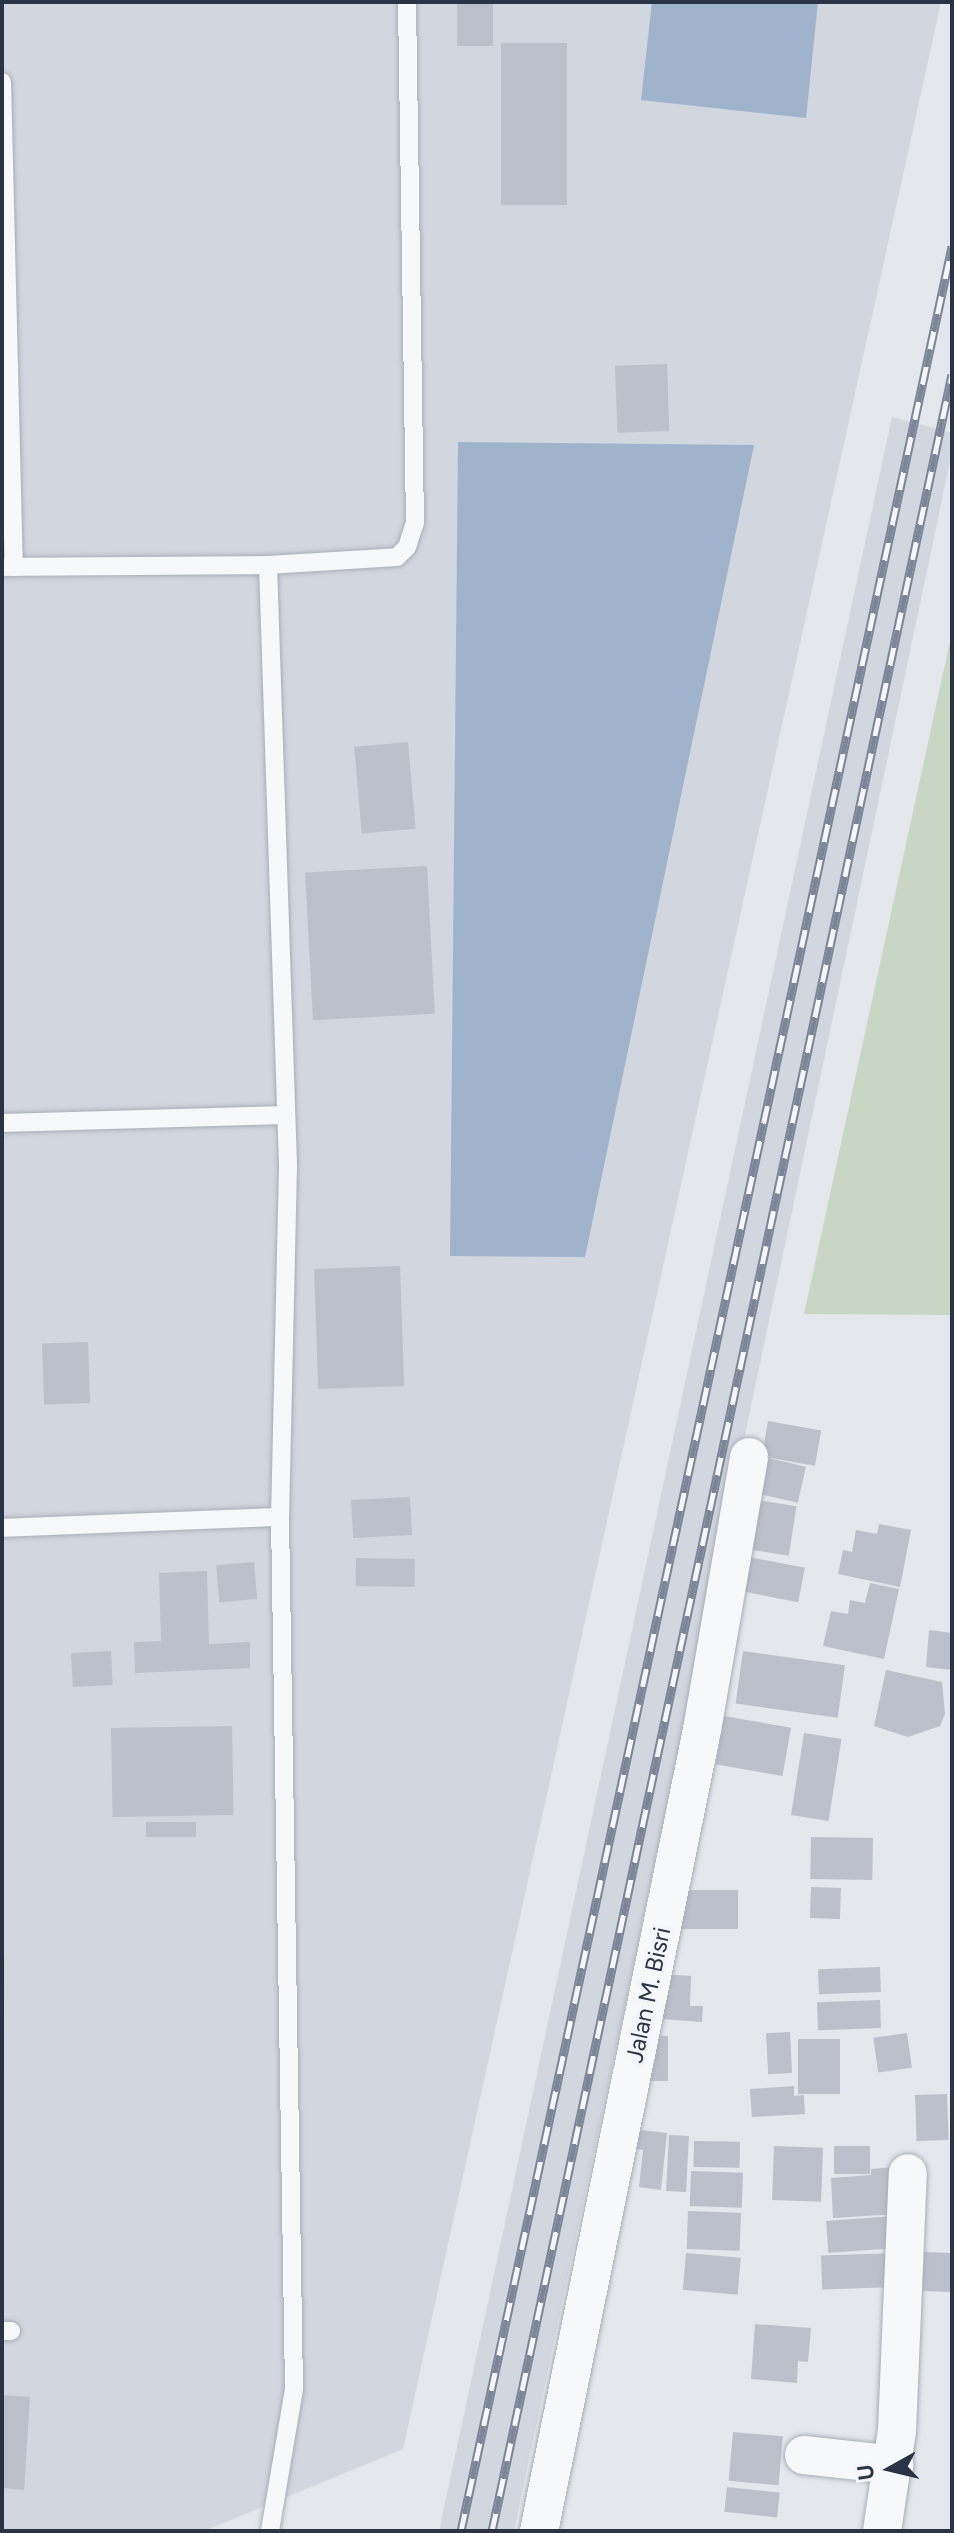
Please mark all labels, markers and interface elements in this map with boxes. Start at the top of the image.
street label: Jalan M. Bisri [620,1925,676,2065]
north arrow [850,2429,930,2509]
text: U [851,2463,880,2482]

